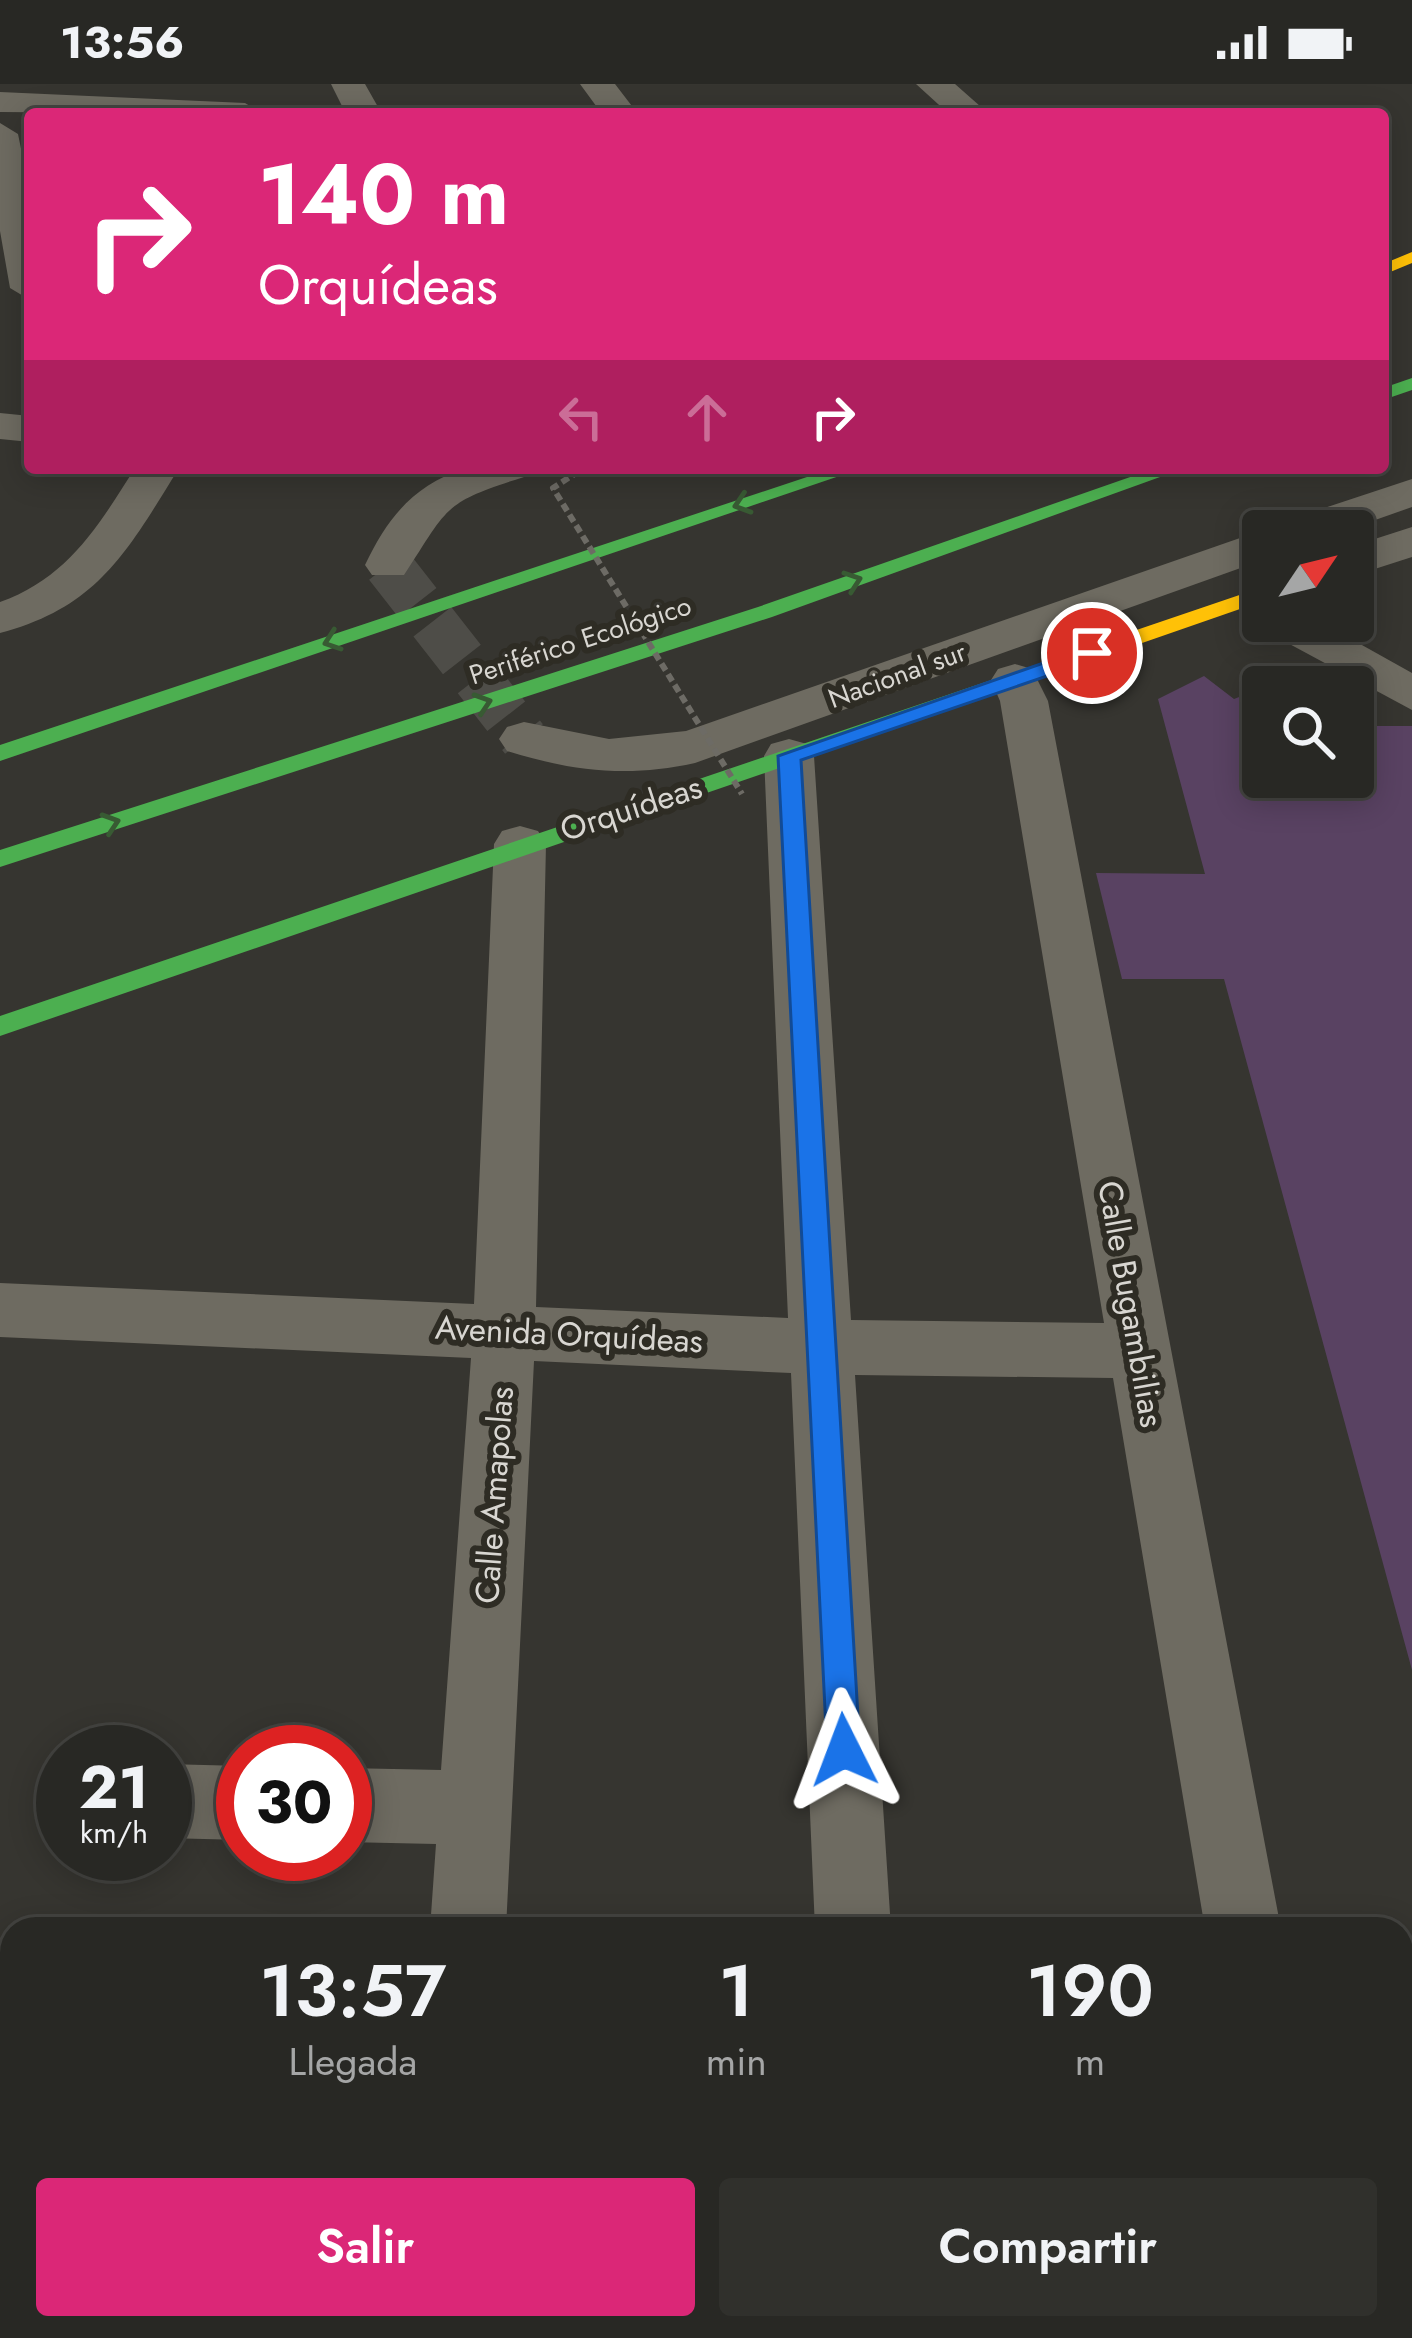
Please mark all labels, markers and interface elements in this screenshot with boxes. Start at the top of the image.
text: 13:56 [60,10,184,75]
text: 140 m [258,134,509,256]
icon: right [60,156,216,312]
text: Orquídeas [258,246,498,324]
icon: left [548,384,614,450]
icon: ahead [674,384,740,450]
icon: right [800,384,866,450]
one-way arrow [732,489,753,514]
north arrow [1242,510,1374,642]
map controls [1242,510,1374,798]
one-way arrow [841,571,862,595]
street label: Periférico Ecológico [464,586,696,694]
pin [1041,602,1143,704]
icon: arrive [1059,620,1125,686]
one-way arrow [322,626,343,651]
street label: Nacional sur [822,632,972,718]
button: search [1242,666,1374,798]
one-way arrow [471,693,492,718]
street label: Orquídeas [554,763,708,853]
one-way arrow [100,812,121,837]
street label: Calle Bugambilias [1086,1177,1176,1431]
street label: Avenida Orquídeas [434,1304,704,1364]
street label: Calle Amapolas [463,1385,525,1605]
position arrow [781,1687,907,1813]
speed limit sign: 30 [216,1725,372,1881]
text: 21 [79,1744,149,1831]
text: km/h [80,1811,148,1854]
text: 13:57 [259,1939,447,2043]
text: 1 [719,1939,754,2043]
text: 190 [1026,1939,1154,2043]
text: Llegada [289,2033,417,2090]
text: min [706,2033,767,2090]
text: m [1075,2033,1105,2090]
button: Salir [36,2178,695,2316]
button: Compartir [719,2178,1377,2316]

